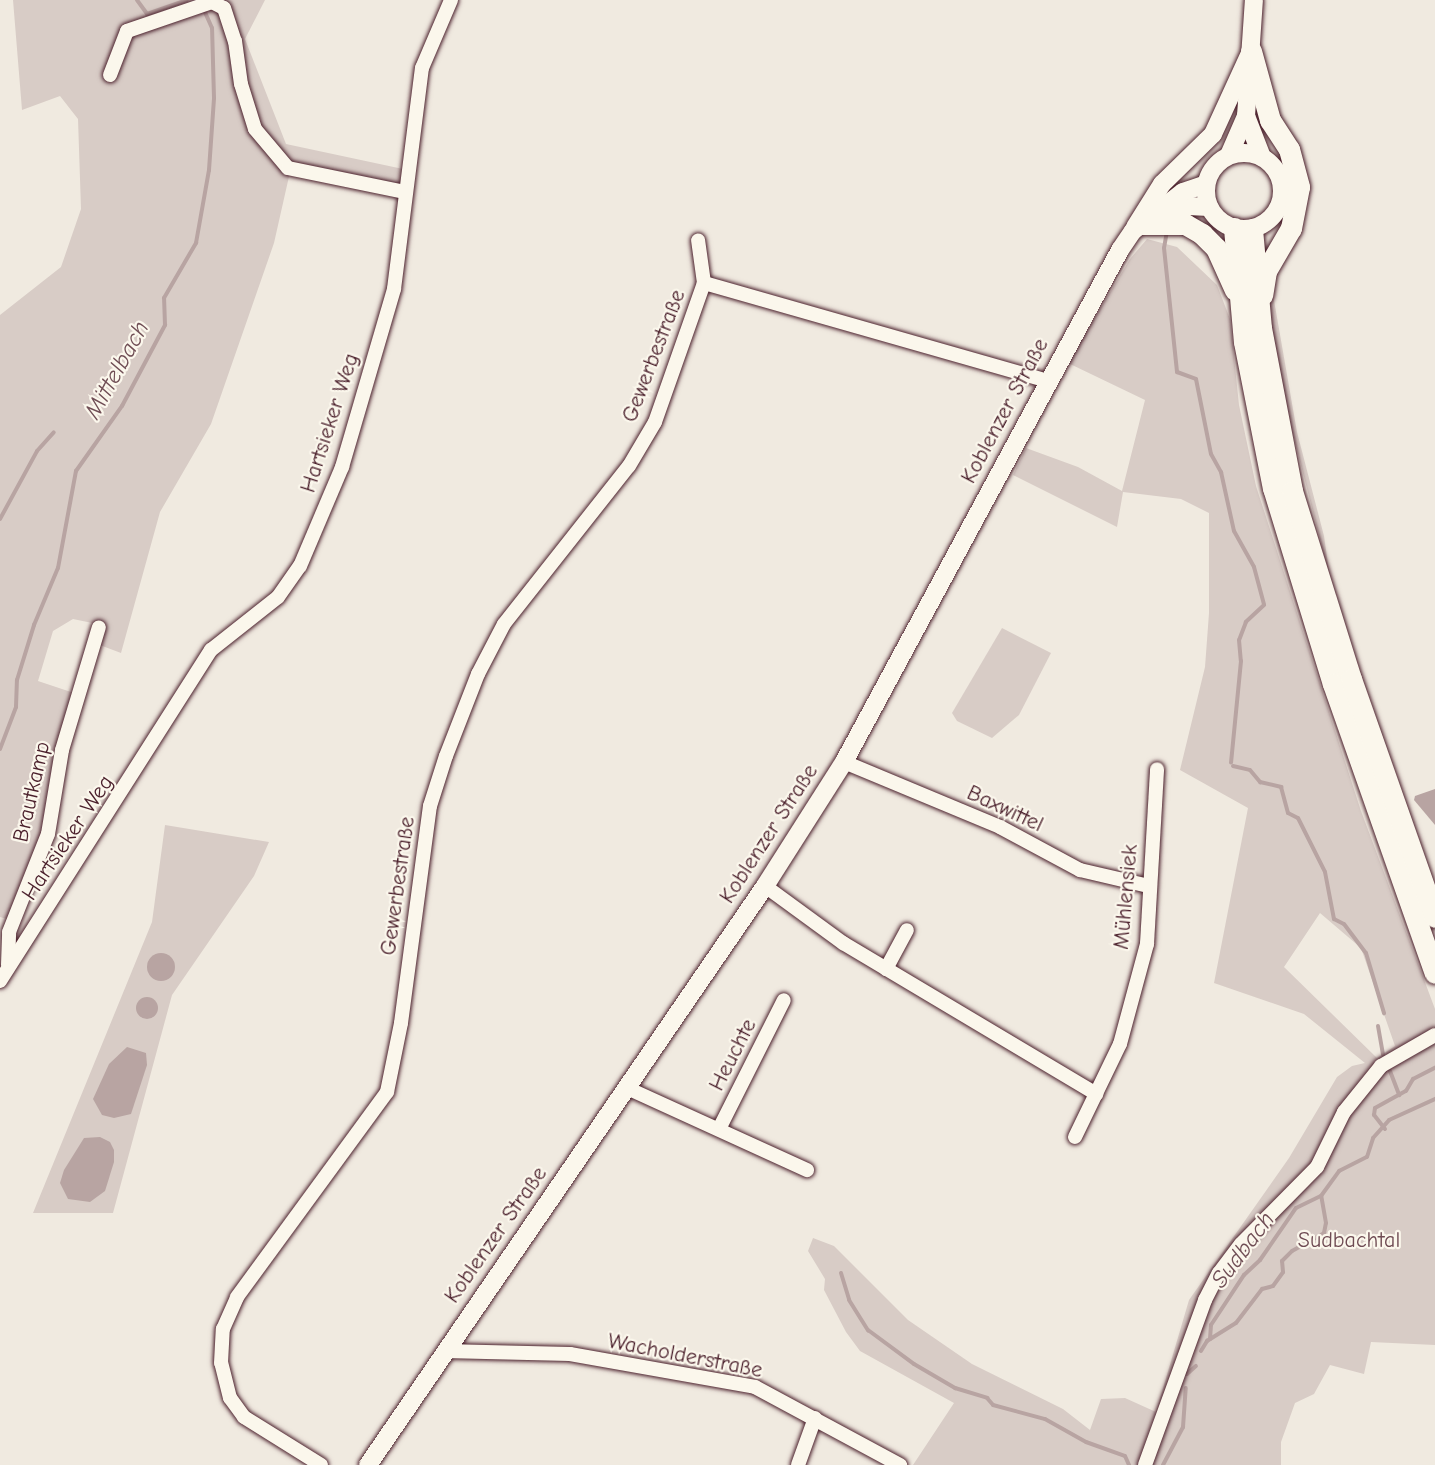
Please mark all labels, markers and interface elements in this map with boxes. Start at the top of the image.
street label: Gewerbestraße [617,286,691,426]
water label: Mittelbach [78,316,156,424]
street label: Koblenzer Straße [956,334,1054,488]
street label: Hartsieker Weg [295,350,365,496]
street label: Brautkamp [8,739,56,845]
street label: Koblenzer Straße [714,759,824,909]
street label: Hartsieker Weg [17,771,119,905]
street label: Baxwittel [963,780,1047,838]
street label: Gewerbestraße [375,815,421,957]
street label: Mühlensiek [1108,843,1144,951]
street label: Heuchte [704,1015,762,1095]
street label: Koblenzer Straße [439,1162,553,1308]
water label: Sudbach [1205,1206,1281,1294]
park label: Sudbachtal [1298,1228,1400,1254]
street label: Wacholderstraße [605,1328,765,1384]

